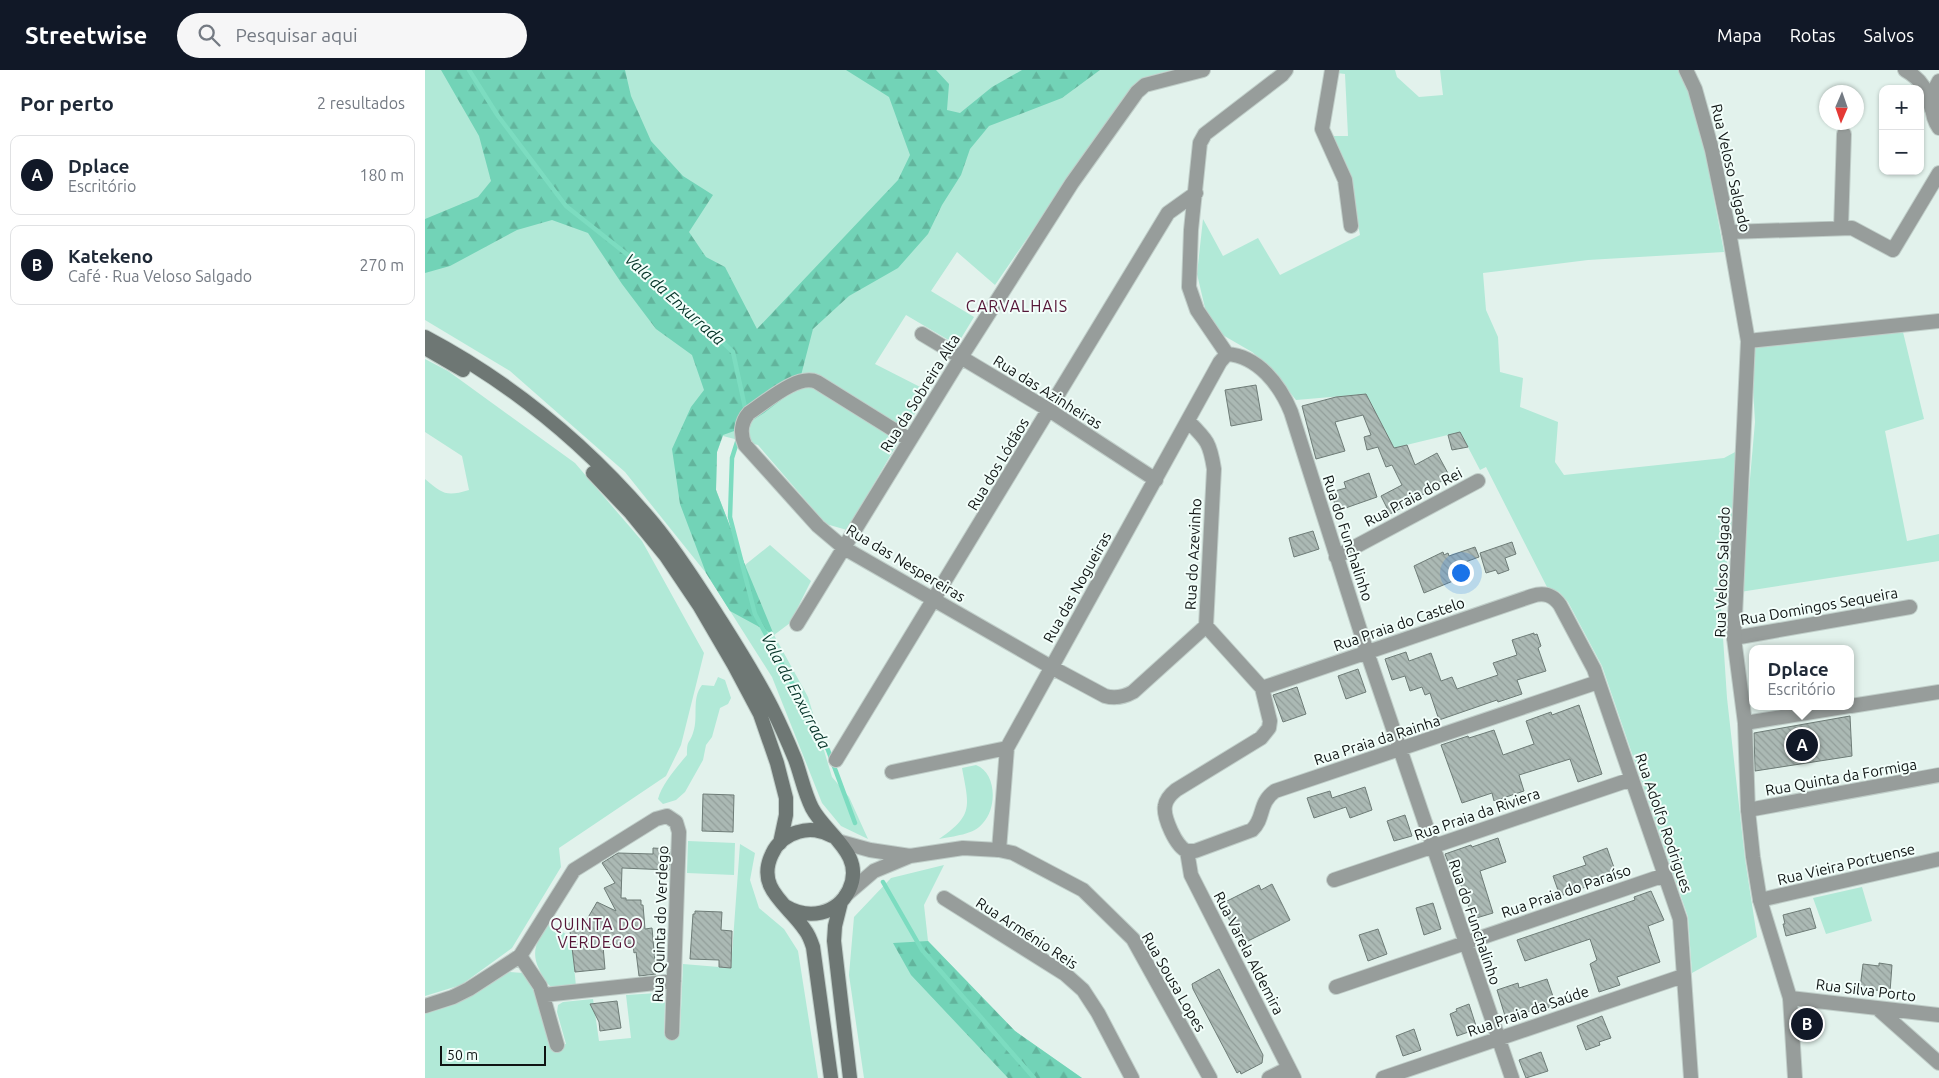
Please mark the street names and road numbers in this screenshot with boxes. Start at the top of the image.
street label: Rua Veloso Salgado [1708,102,1754,234]
street label: Rua da Sobreira Alta [877,331,963,455]
street label: Rua das Azinheiras [991,352,1105,432]
street label: Rua dos Lódãos [964,415,1032,513]
street label: Rua Praia do Rei [1361,464,1465,530]
street label: Rua do Funchalinho [1320,473,1376,603]
street label: Rua do Azevinho [1182,498,1204,610]
street label: Rua Veloso Salgado [1711,506,1733,638]
street label: Rua das Nespereiras [844,521,968,605]
street label: Rua das Nogueiras [1040,529,1114,645]
street label: Rua Domingos Sequeira [1739,584,1899,628]
street label: Rua Praia do Castelo [1331,594,1467,654]
street label: Rua Praia da Rainha [1312,712,1442,768]
street label: Rua Adolfo Rodrigues [1632,751,1696,895]
street label: Rua Quinta da Formiga [1764,755,1918,799]
street label: Rua Praia da Riviera [1412,785,1542,843]
street label: Rua Vieira Portuense [1775,840,1917,888]
street label: Rua Quinta do Verdego [649,845,671,1003]
street label: Rua do Funchalinho [1446,857,1504,987]
street label: Rua Praia do Paraíso [1499,861,1633,921]
street label: Rua Varela Aldemira [1211,889,1287,1017]
street label: Rua Arménio Reis [973,894,1081,972]
street label: Rua Sousa Lopes [1139,929,1209,1035]
street label: Rua Silva Porto [1815,975,1917,1005]
street label: Rua Praia da Saúde [1465,982,1591,1040]

